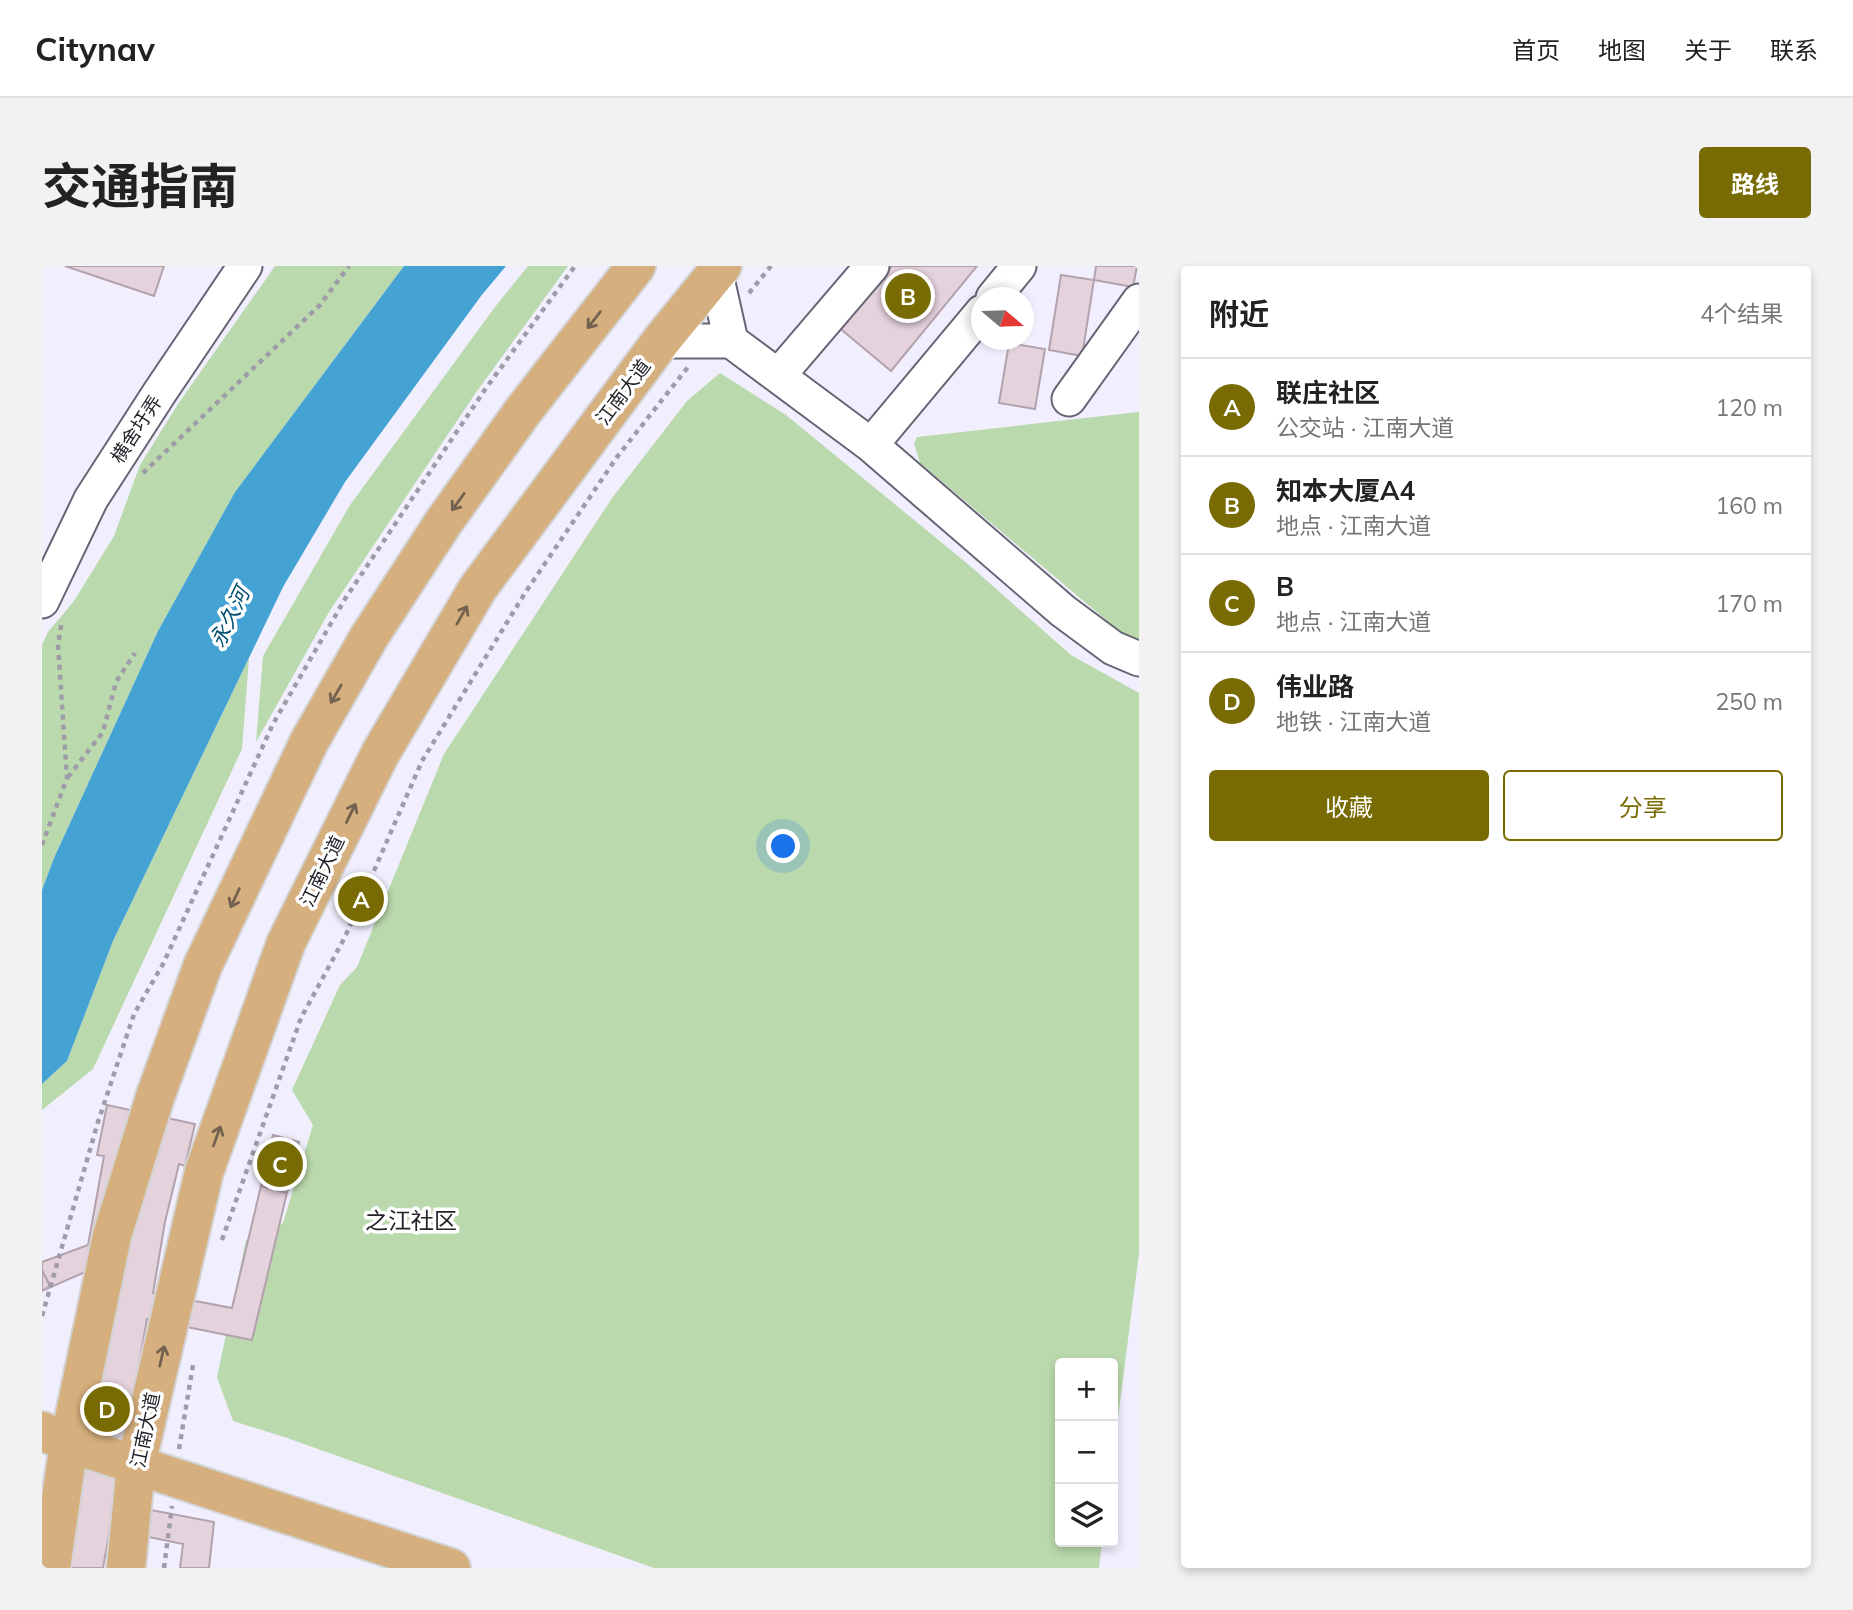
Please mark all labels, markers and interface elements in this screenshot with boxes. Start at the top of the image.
text: Citynav [35,28,155,69]
text: 首页 [1512,35,1560,65]
text: 地图 [1598,35,1646,65]
text: 关于 [1684,35,1732,65]
text: 联系 [1770,35,1818,65]
button: 路线 [1699,147,1811,218]
text: 交通指南 [42,155,238,216]
pin: B [885,270,931,322]
north arrow [971,287,1034,350]
text: 附近 [1209,295,1269,333]
text: 4个结果 [1700,299,1783,328]
one-way arrow [587,310,602,329]
street label: 江南大道 [591,354,655,430]
text: 联庄社区 [1276,376,1380,409]
street label: 横舍圩弄 [105,391,167,467]
text: A [1223,393,1241,422]
text: 120 m [1715,393,1783,422]
text: 公交站 · 江南大道 [1276,413,1454,442]
text: 知本大厦A4 [1276,474,1415,507]
text: B [1224,491,1240,520]
text: 160 m [1715,491,1783,520]
one-way arrow [451,492,465,511]
text: 地点 · 江南大道 [1276,511,1431,540]
text: B [1276,570,1294,603]
water label: 永久河 [204,579,256,651]
text: C [1224,589,1240,618]
text: 170 m [1715,589,1783,618]
one-way arrow [455,605,469,625]
text: 地点 · 江南大道 [1276,607,1431,636]
text: 伟业路 [1276,670,1354,703]
one-way arrow [329,684,343,704]
text: D [1223,687,1241,716]
text: 250 m [1715,687,1783,716]
text: 地铁 · 江南大道 [1276,707,1431,736]
button: 收藏 [1209,770,1489,841]
button: 分享 [1503,770,1783,841]
one-way arrow [345,803,358,824]
your location [766,829,800,863]
street label: 江南大道 [295,832,349,910]
pin: A [338,873,384,925]
one-way arrow [228,887,241,908]
one-way arrow [212,1125,225,1147]
pin: C [257,1138,303,1190]
district label: 之江社区 [365,1206,457,1235]
one-way arrow [155,1345,169,1368]
map controls [1055,1358,1118,1547]
button: + [1055,1358,1118,1421]
pin: D [84,1383,130,1435]
street label: 江南大道 [125,1390,165,1470]
button: − [1055,1421,1118,1484]
button: layers [1055,1484,1118,1547]

